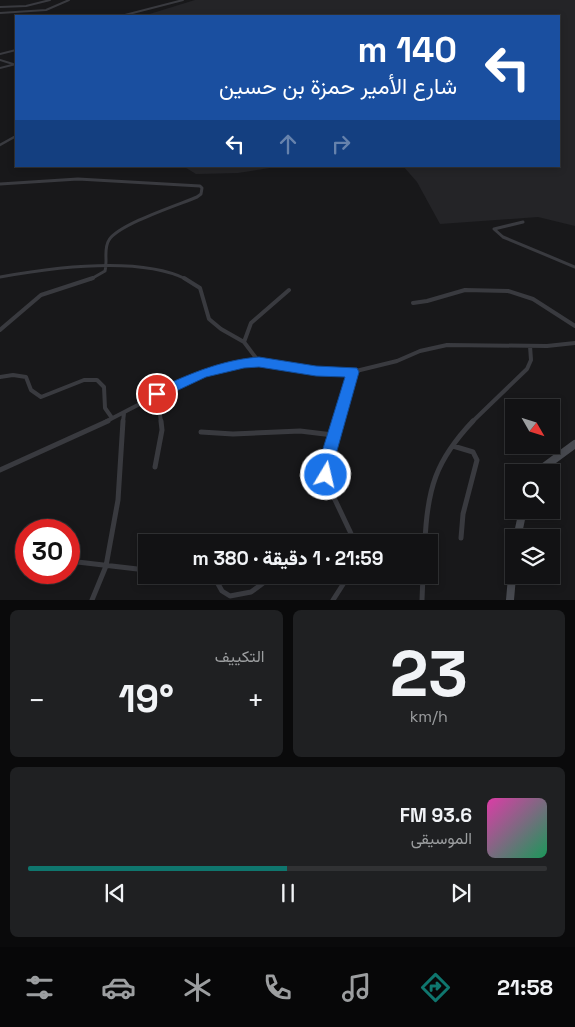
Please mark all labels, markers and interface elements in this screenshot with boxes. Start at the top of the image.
text: 140 m [357,28,457,72]
icon: left [475,35,540,100]
text: شارع الأمير حمزة بن حسين [219,72,457,100]
icon: left [221,130,249,158]
icon: ahead [274,130,302,158]
icon: right [327,130,355,158]
pin [136,373,178,415]
icon: arrive [143,380,171,408]
north arrow [505,399,560,454]
map controls [505,399,560,584]
position arrow [299,448,351,500]
button: search [505,464,560,519]
speed limit sign: 30 [15,519,80,584]
button: layers [505,529,560,584]
text: 21:59 · 1 دقيقة · 380 m [192,546,384,571]
text: 23 [390,632,468,715]
text: التكييف [215,646,265,667]
text: 19° [118,675,174,723]
text: − [28,682,45,718]
text: + [247,682,264,718]
text: km/h [410,706,448,727]
text: 93.6 FM [400,803,472,828]
text: الموسيقى [411,828,472,849]
icon: previous [101,879,129,907]
icon: pause [274,879,302,907]
icon: next [447,879,475,907]
icon: filters [22,970,57,1005]
icon: car [101,970,136,1005]
icon: climate [180,970,215,1005]
icon: phone [260,970,295,1005]
icon: music [339,970,374,1005]
icon: directions [418,970,453,1005]
text: 21:58 [497,973,553,1001]

